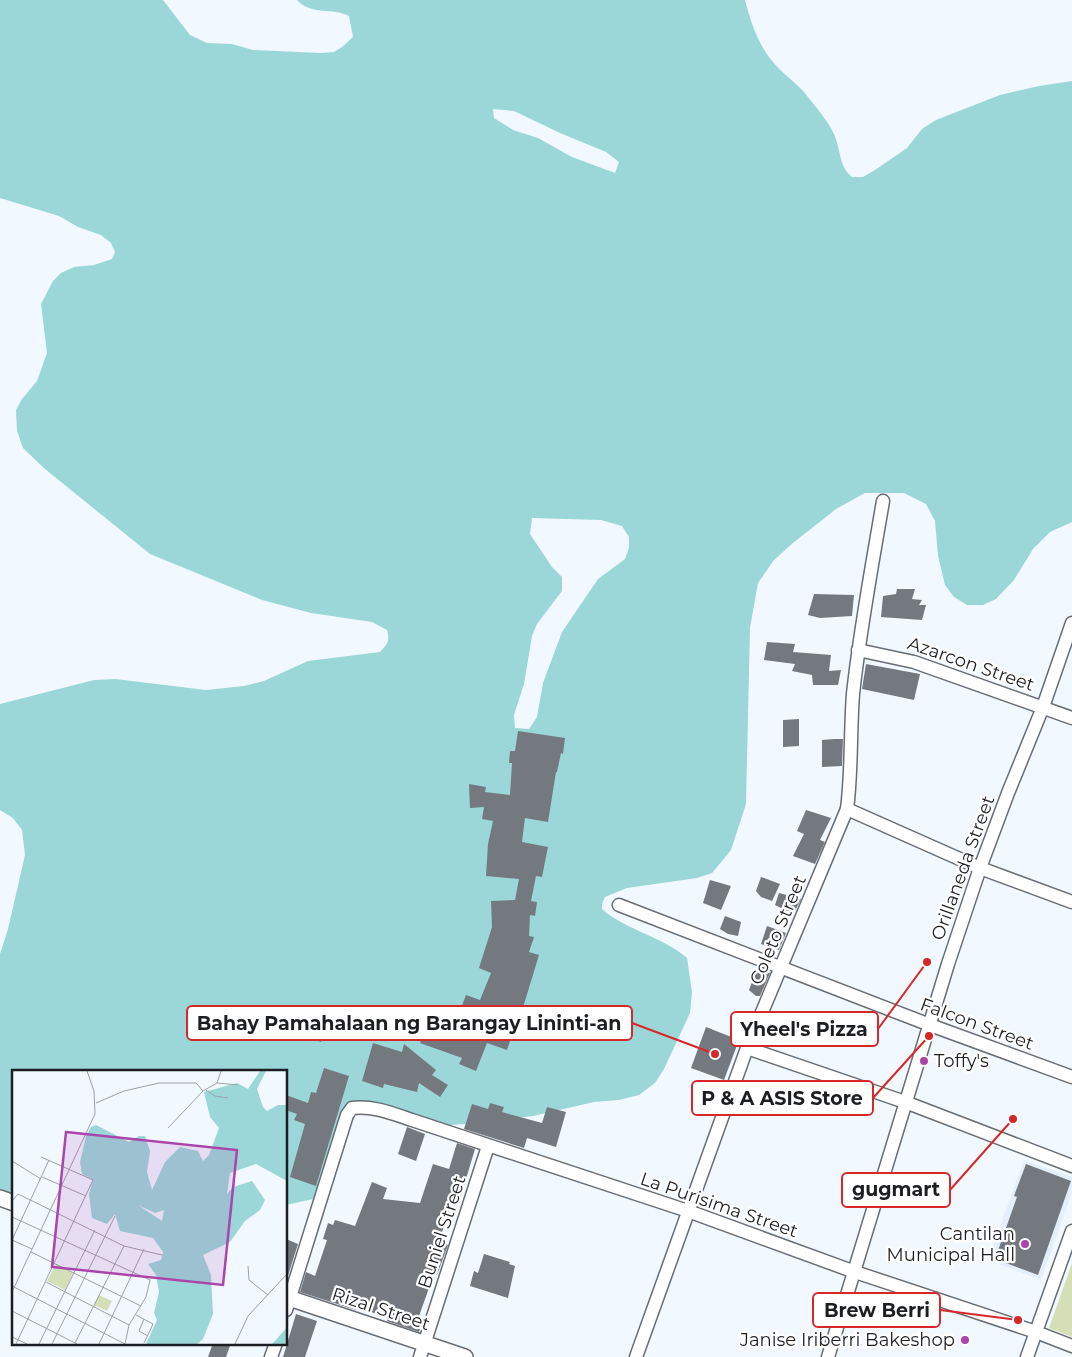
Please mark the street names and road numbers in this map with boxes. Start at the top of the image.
street label: Azarcon Street [905,632,1037,696]
street label: Orillaneda Street [927,793,999,943]
street label: Coleto Street [745,872,811,988]
street label: Falcon Street [917,993,1037,1055]
street label: La Purisima Street [637,1168,801,1242]
street label: Buniel Street [413,1173,471,1291]
street label: Rizal Street [329,1283,433,1335]

